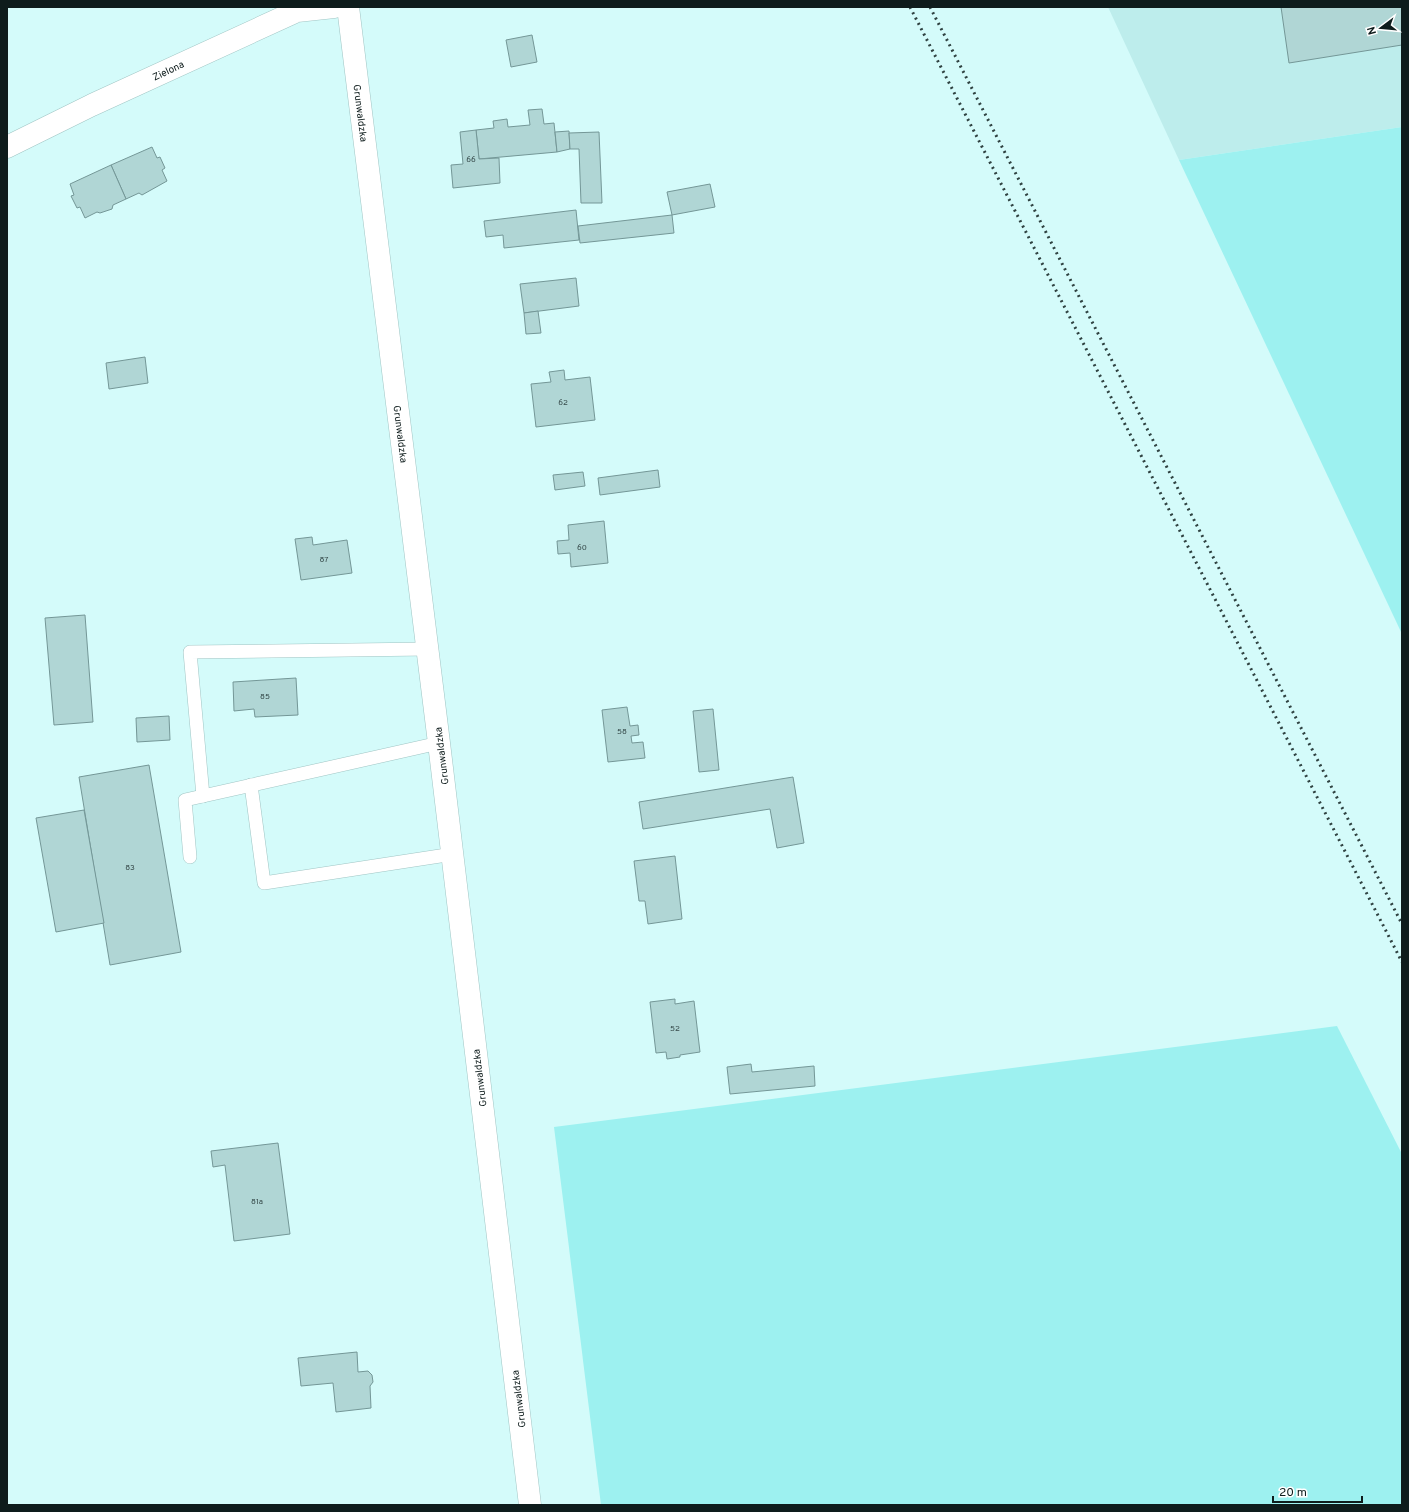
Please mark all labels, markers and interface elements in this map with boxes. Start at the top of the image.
north arrow [1361,8,1401,48]
text: N [1365,25,1380,36]
street label: Zielona [151,58,187,84]
street label: Grunwaldzka [350,84,369,143]
house number: 66 [466,155,476,165]
house number: 62 [558,398,568,408]
street label: Grunwaldzka [390,405,409,464]
house number: 60 [577,543,587,553]
house number: 87 [320,555,328,565]
house number: 85 [260,692,270,702]
street label: Grunwaldzka [433,726,452,785]
house number: 58 [617,727,627,737]
house number: 83 [125,863,135,873]
house number: 52 [670,1024,680,1034]
street label: Grunwaldzka [471,1048,490,1107]
house number: 81a [251,1197,263,1207]
street label: Grunwaldzka [510,1369,529,1428]
scale bar [1273,1478,1362,1504]
text: 20 m [1279,1485,1307,1501]

